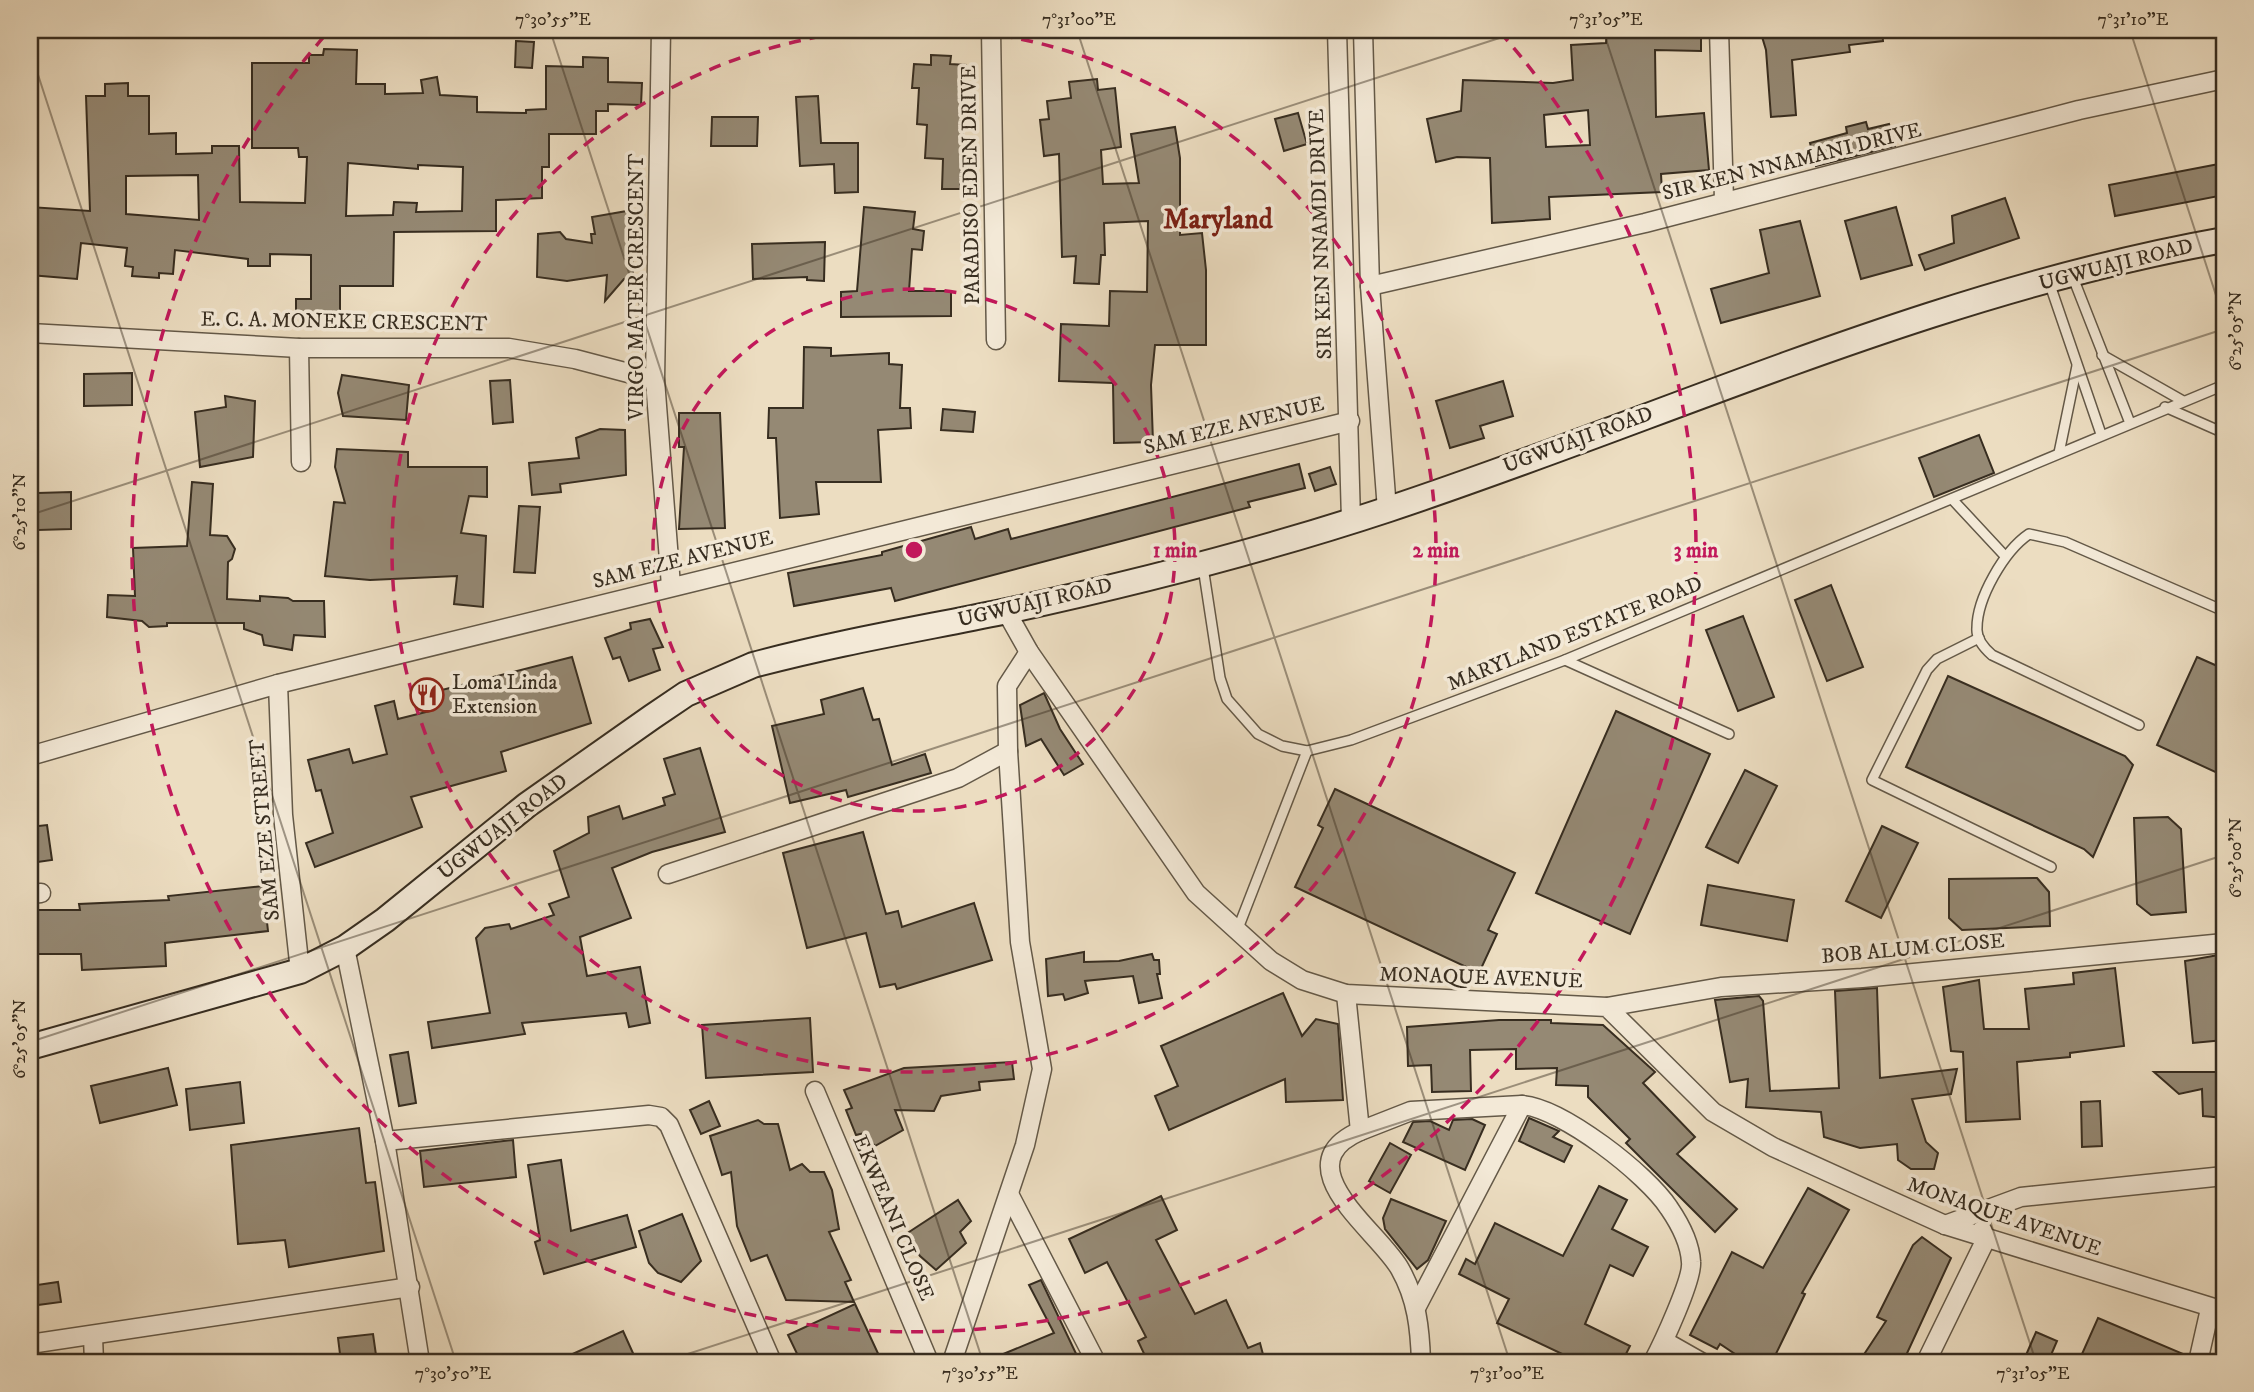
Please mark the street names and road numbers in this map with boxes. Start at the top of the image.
street label: PARADISO EDEN DRIVE [956,65,986,305]
street label: SIR KEN NNAMDI DRIVE [1304,108,1338,360]
street label: SIR KEN NNAMANI DRIVE [1660,117,1924,207]
street label: VIRGO MATER CRESCENT [624,153,650,421]
street label: UGWUAJI ROAD [2036,233,2196,297]
street label: E. C. A. MONEKE CRESCENT [200,306,488,338]
street label: SAM EZE AVENUE [1141,391,1327,461]
street label: UGWUAJI ROAD [1499,401,1657,479]
street label: SAM EZE AVENUE [590,525,776,595]
street label: MARYLAND ESTATE ROAD [1444,571,1706,697]
street label: UGWUAJI ROAD [955,573,1115,633]
street label: SAM EZE STREET [244,738,286,922]
street label: UGWUAJI ROAD [433,768,573,886]
street label: BOB ALUM CLOSE [1820,928,2006,970]
street label: MONAQUE AVENUE [1379,961,1583,995]
street label: EKWEANI CLOSE [846,1131,940,1305]
street label: MONAQUE AVENUE [1903,1172,2105,1263]

